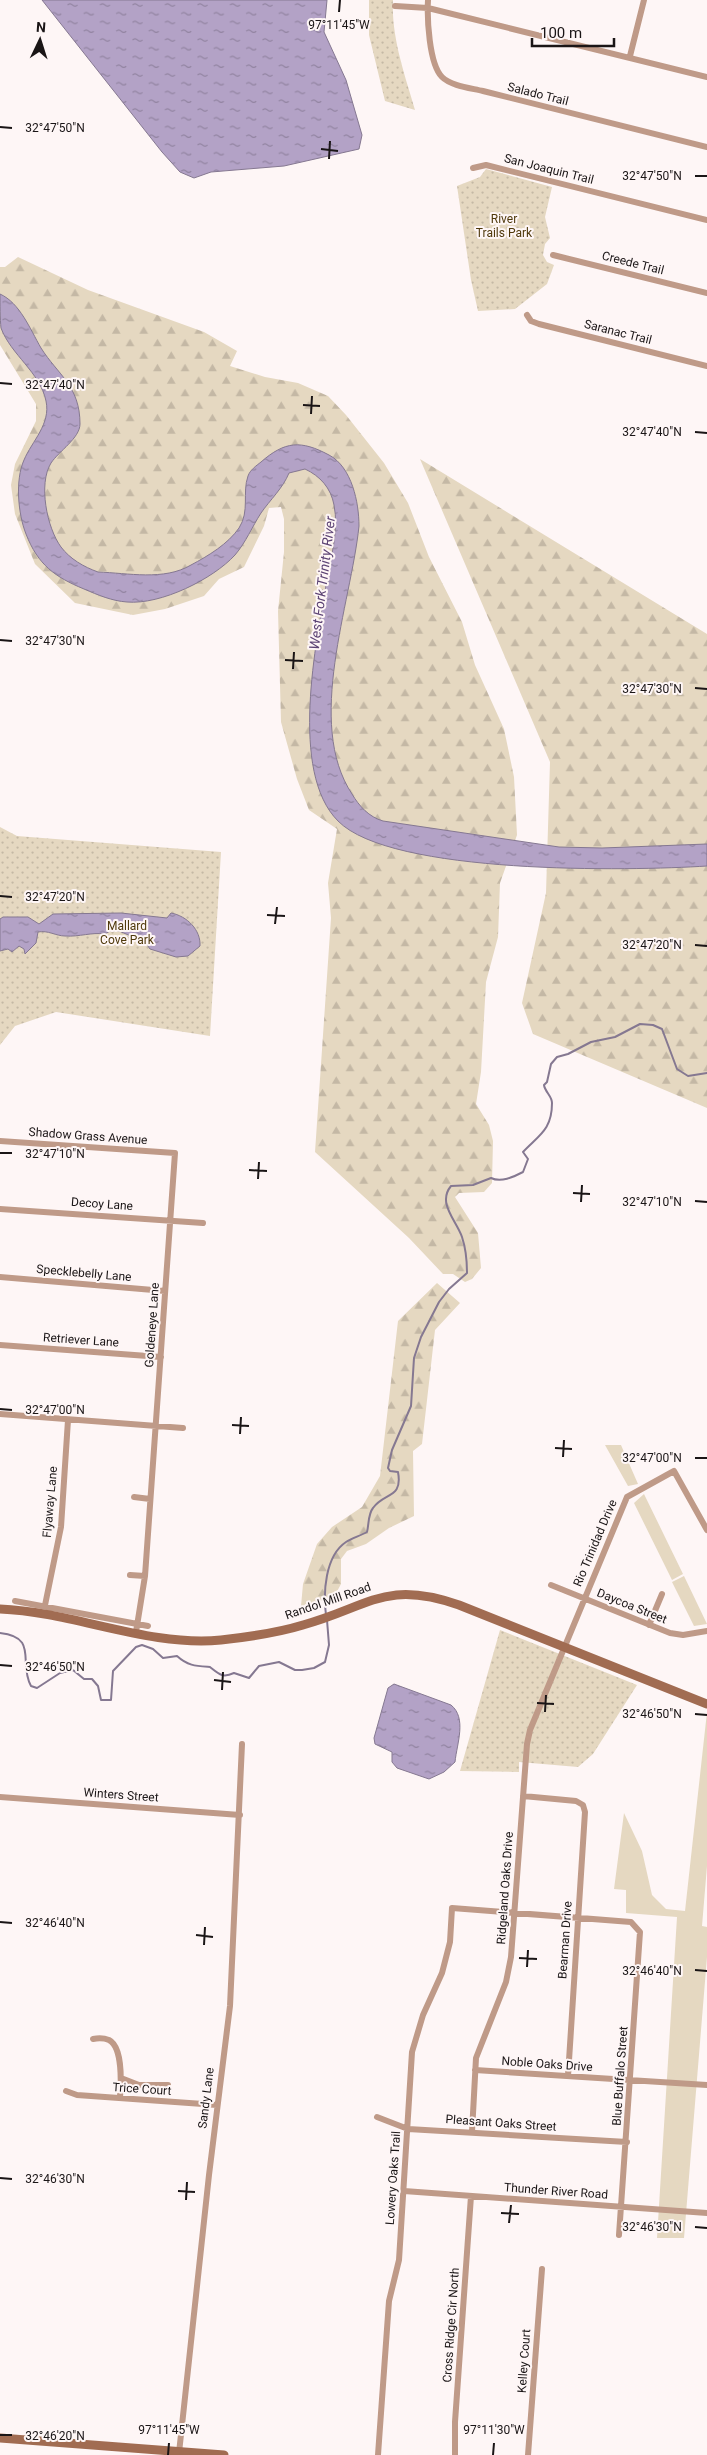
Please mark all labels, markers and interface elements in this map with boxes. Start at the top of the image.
north arrow [15,15,65,65]
scale bar [532,15,614,47]
text: 97°11'45"W [308,18,370,32]
text: N [35,19,46,35]
text: 100 m [540,24,582,42]
street label: Salado Trail [506,80,570,108]
text: 32°47'50"N [25,121,85,135]
street label: San Joaquin Trail [503,151,595,187]
text: 32°47'50"N [622,169,682,183]
park label: River Trails Park [476,212,533,240]
street label: Creede Trail [601,249,665,277]
street label: Saranac Trail [583,317,653,347]
text: 32°47'40"N [25,378,85,392]
text: 32°47'40"N [622,425,682,439]
water label: West Fork Trinity River [306,515,338,651]
text: 32°47'30"N [25,634,85,648]
text: 32°47'30"N [622,682,682,696]
text: 32°47'20"N [25,890,85,904]
park label: Mallard Cove Park [100,919,155,947]
text: 32°47'20"N [622,938,682,952]
street label: Shadow Grass Avenue [28,1125,148,1147]
text: 32°47'10"N [25,1147,85,1161]
street label: Decoy Lane [71,1195,133,1213]
text: 32°47'10"N [622,1195,682,1209]
street label: Specklebelly Lane [36,1262,132,1284]
street label: Goldeneye Lane [142,1282,162,1368]
street label: Retriever Lane [43,1330,119,1350]
text: 32°47'00"N [25,1403,85,1417]
text: 32°47'00"N [622,1451,682,1465]
street label: Flyaway Lane [40,1466,60,1538]
street label: Rio Trinidad Drive [570,1497,620,1589]
street label: Randol Mill Road [283,1580,373,1622]
street label: Daycoa Street [595,1586,669,1626]
text: 32°46'50"N [25,1660,85,1674]
text: 32°46'50"N [622,1707,682,1721]
street label: Winters Street [83,1785,159,1805]
street label: Ridgeland Oaks Drive [494,1831,516,1945]
street label: Bearman Drive [555,1901,575,1979]
text: 32°46'40"N [25,1916,85,1930]
text: 32°46'40"N [622,1964,682,1978]
street label: Blue Buffalo Street [610,2026,630,2126]
street label: Noble Oaks Drive [501,2054,593,2074]
street label: Sandy Lane [195,2067,217,2129]
street label: Trice Court [112,2080,172,2098]
street label: Pleasant Oaks Street [445,2112,557,2134]
street label: Lowery Oaks Trail [383,2131,403,2225]
text: 32°46'30"N [25,2172,85,2186]
street label: Thunder River Road [504,2180,608,2202]
text: 32°46'30"N [622,2220,682,2234]
street label: Cross Ridge Cir North [440,2267,462,2383]
street label: Kelley Court [515,2328,533,2393]
text: 97°11'45"W [138,2423,200,2437]
text: 97°11'30"W [463,2423,525,2437]
text: 32°46'20"N [25,2429,85,2443]

